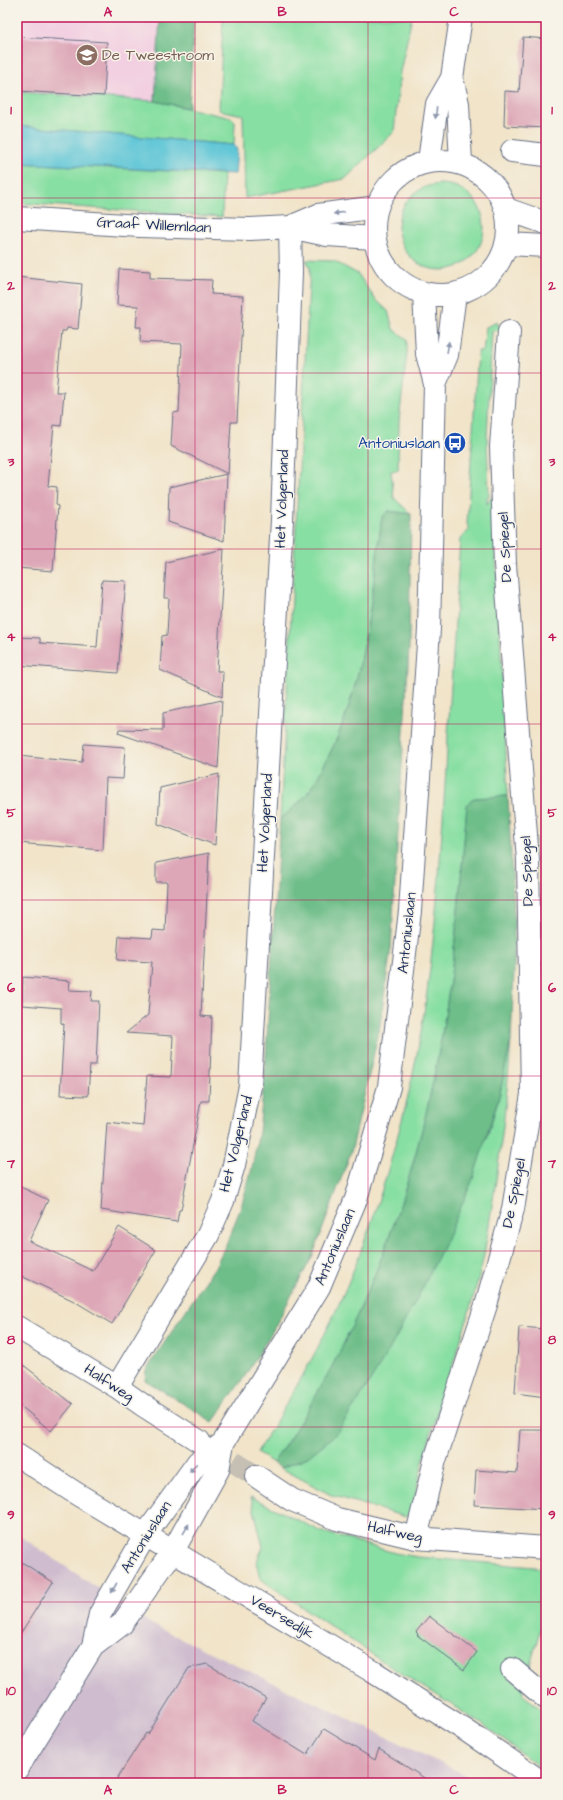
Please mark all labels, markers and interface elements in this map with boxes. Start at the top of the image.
text: A [104,3,113,21]
text: B [277,3,287,21]
text: C [449,3,459,21]
school or university icon: De Tweestroom [74,42,100,68]
place label: De Tweestroom [102,45,214,66]
text: 1 [10,101,12,119]
text: 1 [551,101,553,119]
one-way arrow [433,107,439,119]
one-way arrow [332,210,345,216]
street label: Graaf Willemlaan [96,212,212,239]
text: 2 [6,277,15,295]
text: 2 [547,277,556,295]
one-way arrow [445,341,451,353]
bus stop icon: Antoniuslaan [442,430,468,456]
place label: Antoniuslaan [358,433,440,454]
street label: Het Volgerland [270,449,295,549]
text: 3 [7,453,15,471]
text: 3 [548,453,556,471]
street label: De Spiegel [493,511,518,583]
text: 4 [7,628,16,646]
text: 4 [548,628,557,646]
street label: Het Volgerland [252,773,279,873]
text: 5 [6,804,16,822]
text: 5 [547,804,557,822]
street label: De Spiegel [515,835,540,907]
street label: Antoniuslaan [392,891,422,975]
text: 6 [7,979,16,997]
text: 6 [548,979,557,997]
street label: Het Volgerland [214,1093,259,1195]
text: 7 [6,1155,16,1173]
text: 7 [547,1155,557,1173]
street label: De Spiegel [497,1156,532,1230]
street label: Antoniuslaan [309,1205,361,1289]
text: 8 [7,1331,16,1349]
text: 8 [548,1331,557,1349]
street label: Halfweg [79,1359,138,1408]
one-way arrow [189,1462,198,1473]
street label: Antoniuslaan [115,1496,177,1577]
text: 9 [7,1506,15,1524]
text: 9 [548,1506,556,1524]
street label: Halfweg [365,1516,425,1549]
one-way arrow [182,1523,189,1534]
one-way arrow [111,1582,118,1594]
street label: Veersedijk [246,1590,318,1644]
text: 10 [6,1682,17,1700]
text: 10 [547,1682,558,1700]
text: A [104,1781,113,1799]
text: B [277,1781,287,1799]
text: C [449,1781,459,1799]

